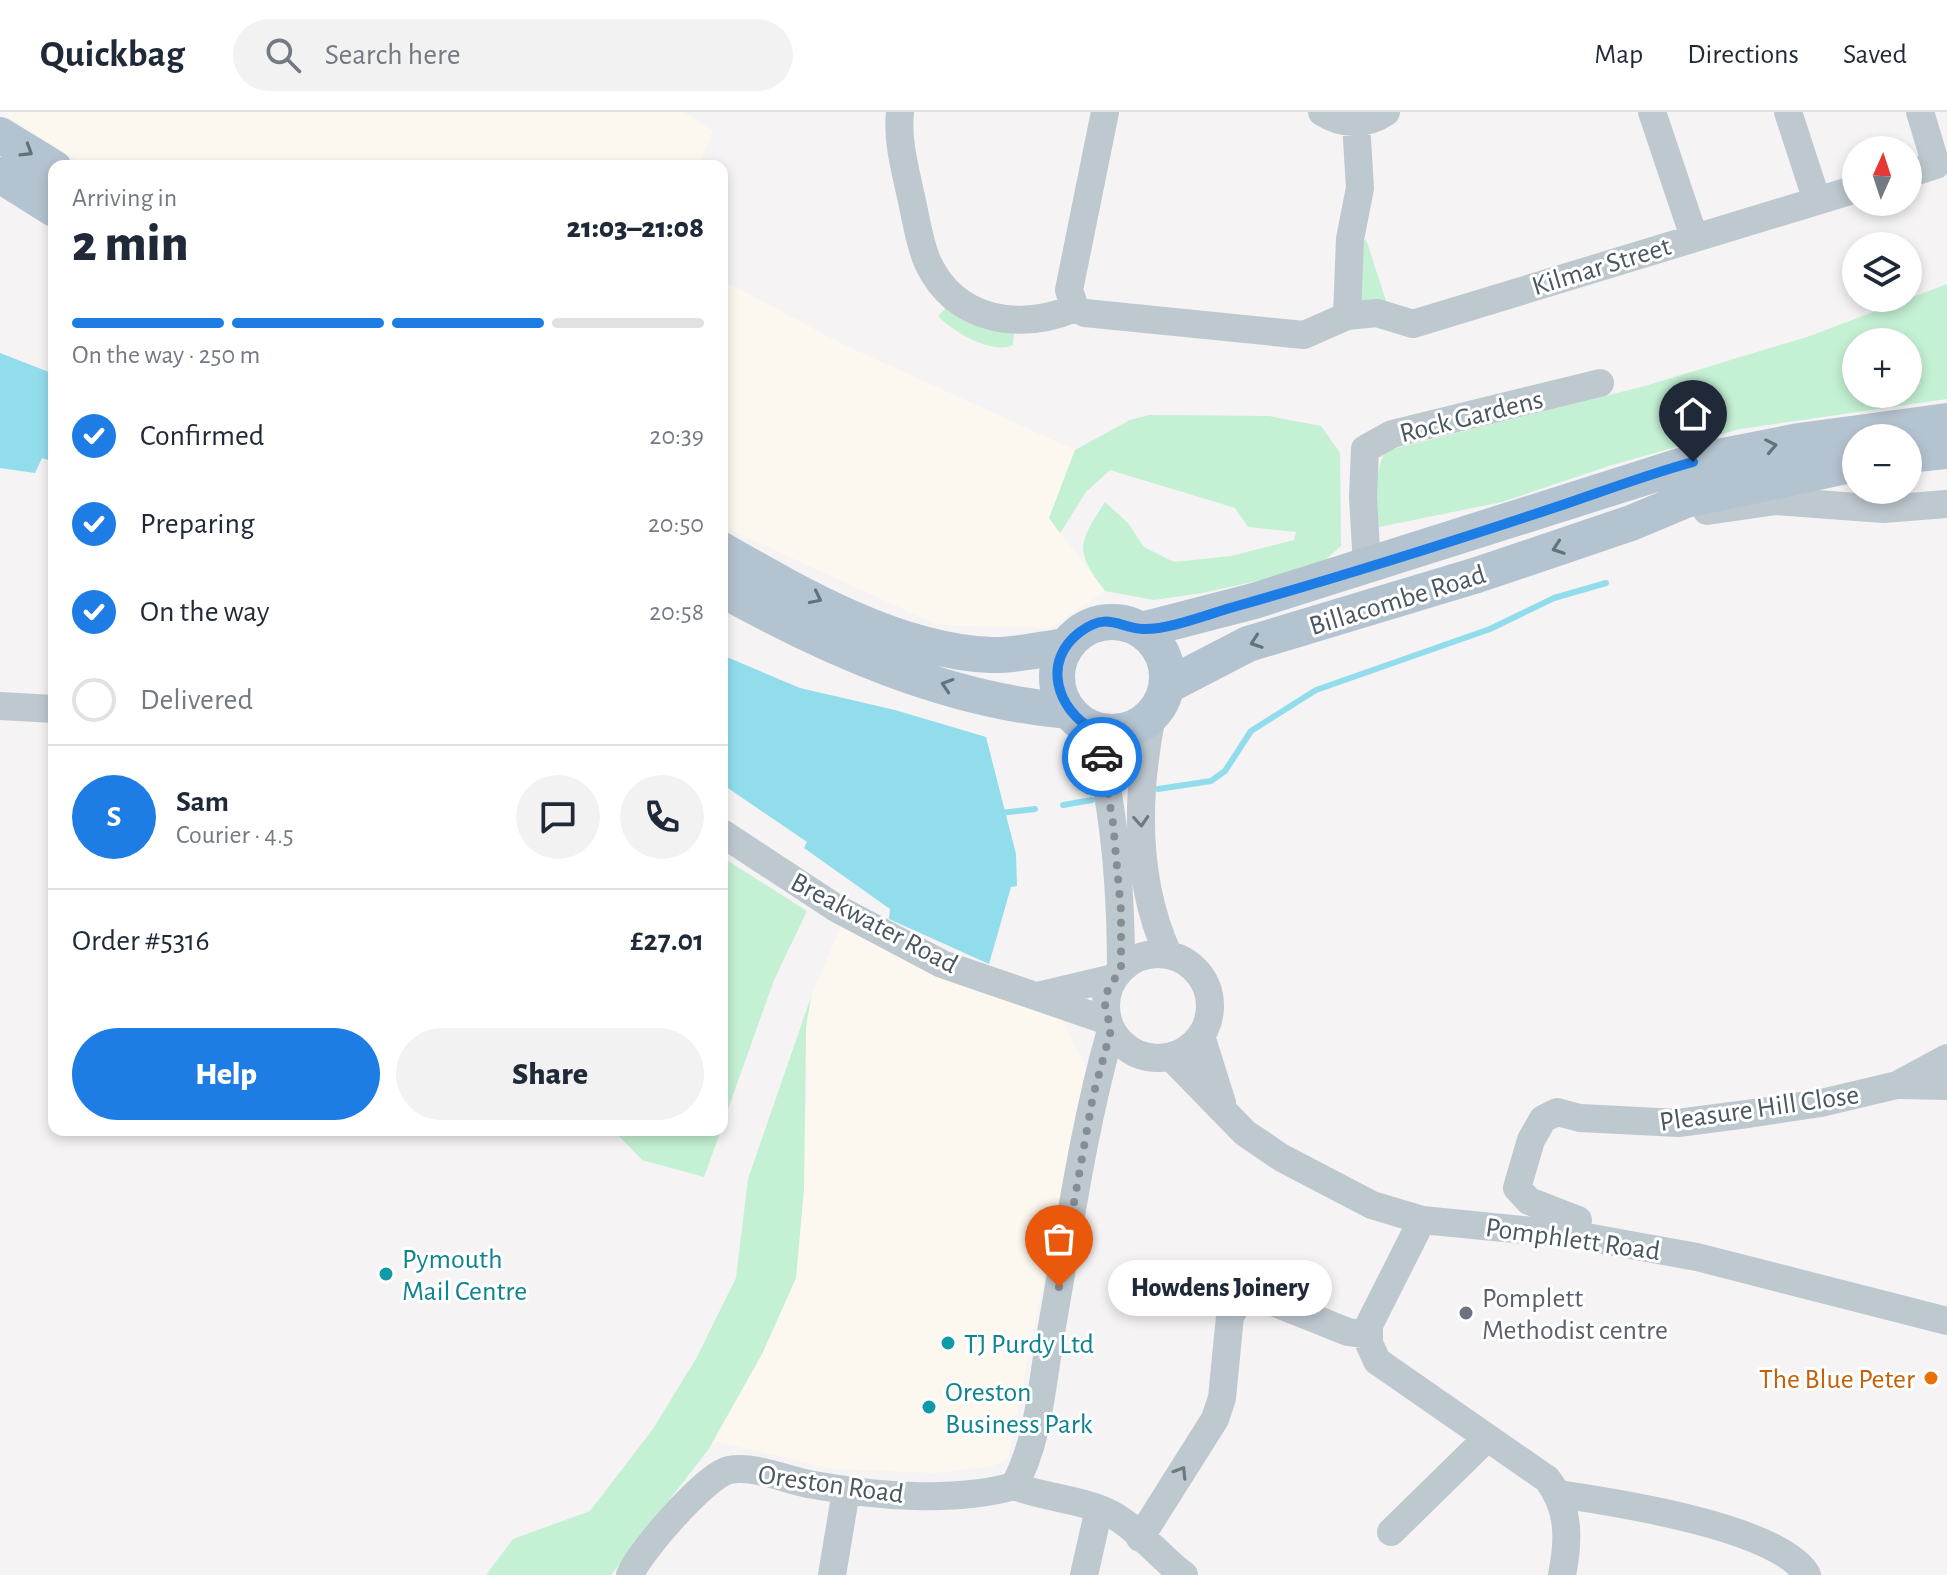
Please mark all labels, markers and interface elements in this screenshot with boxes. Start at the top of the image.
search box [233,19,793,91]
icon: search [261,33,305,77]
text: Quickbag [40,36,185,74]
text: Search here [325,40,461,70]
text: Map [1594,41,1643,69]
text: Directions [1687,41,1799,69]
text: Saved [1843,41,1907,69]
north arrow [1842,136,1922,216]
map controls [1842,136,1922,504]
one-way arrow [18,142,33,157]
text: Arriving in [72,185,177,211]
text: 21:03–21:08 [567,213,704,243]
text: 2 min [72,218,188,270]
button: layers [1842,232,1922,312]
street label: Kilmar Street [1529,233,1674,301]
button: + [1842,328,1922,408]
text: On the way · 250 m [72,342,260,368]
pin [1659,380,1727,462]
street label: Rock Gardens [1397,386,1546,448]
icon: home [1671,392,1715,436]
icon: check [72,414,116,458]
text: Confirmed [140,421,264,451]
text: 20:39 [650,423,704,449]
button: − [1842,424,1922,504]
one-way arrow [1764,439,1778,456]
icon: check [72,502,116,546]
text: Preparing [140,509,255,539]
text: 20:50 [648,511,704,537]
one-way arrow [1551,538,1565,554]
street label: Billacombe Road [1306,561,1489,641]
one-way arrow [808,588,823,604]
icon: check [72,590,116,634]
text: On the way [140,597,269,627]
text: 20:58 [649,599,704,625]
one-way arrow [1250,633,1264,649]
one-way arrow [941,678,954,694]
text: Delivered [140,685,253,715]
courier [1062,717,1142,797]
icon: car [1080,735,1124,779]
button: chat [516,775,600,859]
button: phone [620,775,704,859]
text: Sam [176,787,229,817]
text: S [107,802,121,832]
one-way arrow [1132,815,1149,828]
text: Courier · 4.5 [176,822,294,848]
street label: Breakwater Road [786,868,962,979]
text: Order #5316 [72,926,210,956]
text: £27.01 [630,926,704,956]
button: Help [72,1028,380,1120]
button: Share [396,1028,704,1120]
street label: Pleasure Hill Close [1658,1081,1861,1137]
pin [1025,1205,1093,1287]
street label: Pomphlett Road [1484,1214,1662,1266]
icon: bag [1037,1217,1081,1261]
place label: Pymouth Mail Centre [402,1246,527,1306]
callout: Howdens Joinery [1107,1259,1331,1315]
marker: Pymouth Mail Centre [377,1265,395,1283]
text: Howdens Joinery [1131,1275,1309,1301]
place label: Pomplett Methodist centre [1482,1285,1668,1345]
marker: Pomplett Methodist centre [1457,1304,1475,1322]
place label: TJ Purdy Ltd [964,1331,1094,1359]
marker: TJ Purdy Ltd [939,1334,957,1352]
place label: The Blue Peter [1759,1366,1915,1394]
marker: The Blue Peter [1922,1369,1940,1387]
place label: Oreston Business Park [945,1379,1093,1439]
marker: Oreston Business Park [920,1398,938,1416]
street label: Oreston Road [756,1461,905,1509]
one-way arrow [1171,1466,1186,1480]

